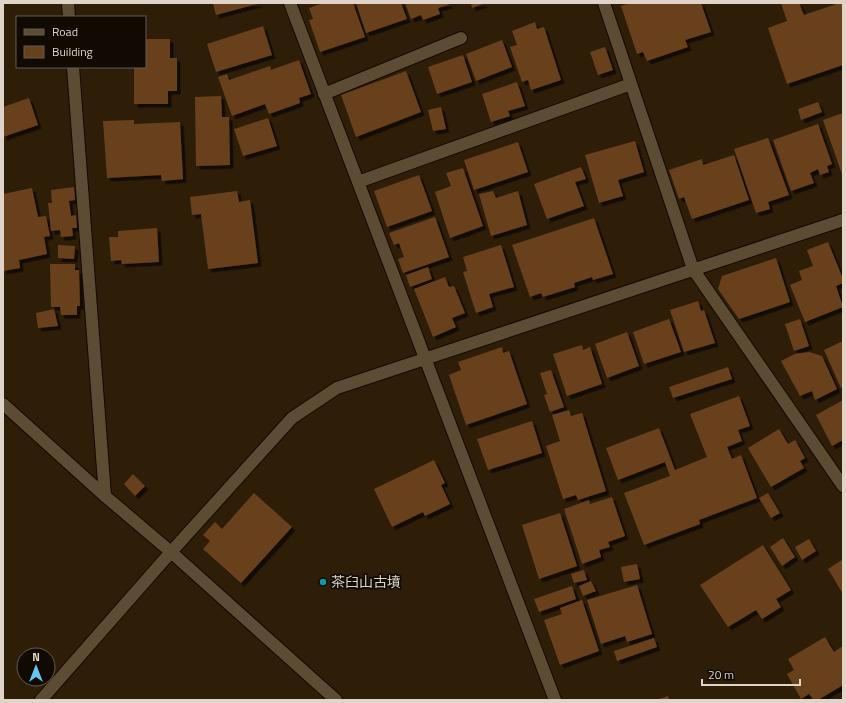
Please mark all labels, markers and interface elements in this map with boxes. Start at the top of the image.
legend [16,16,146,68]
text: Road [52,22,78,41]
text: Building [52,42,93,61]
place label: 茶臼山古墳 [331,571,401,592]
marker: 茶臼山古墳 [318,577,328,587]
north arrow [16,647,56,687]
text: N [32,649,40,665]
scale bar [702,661,800,687]
text: 20 m [708,665,734,684]

